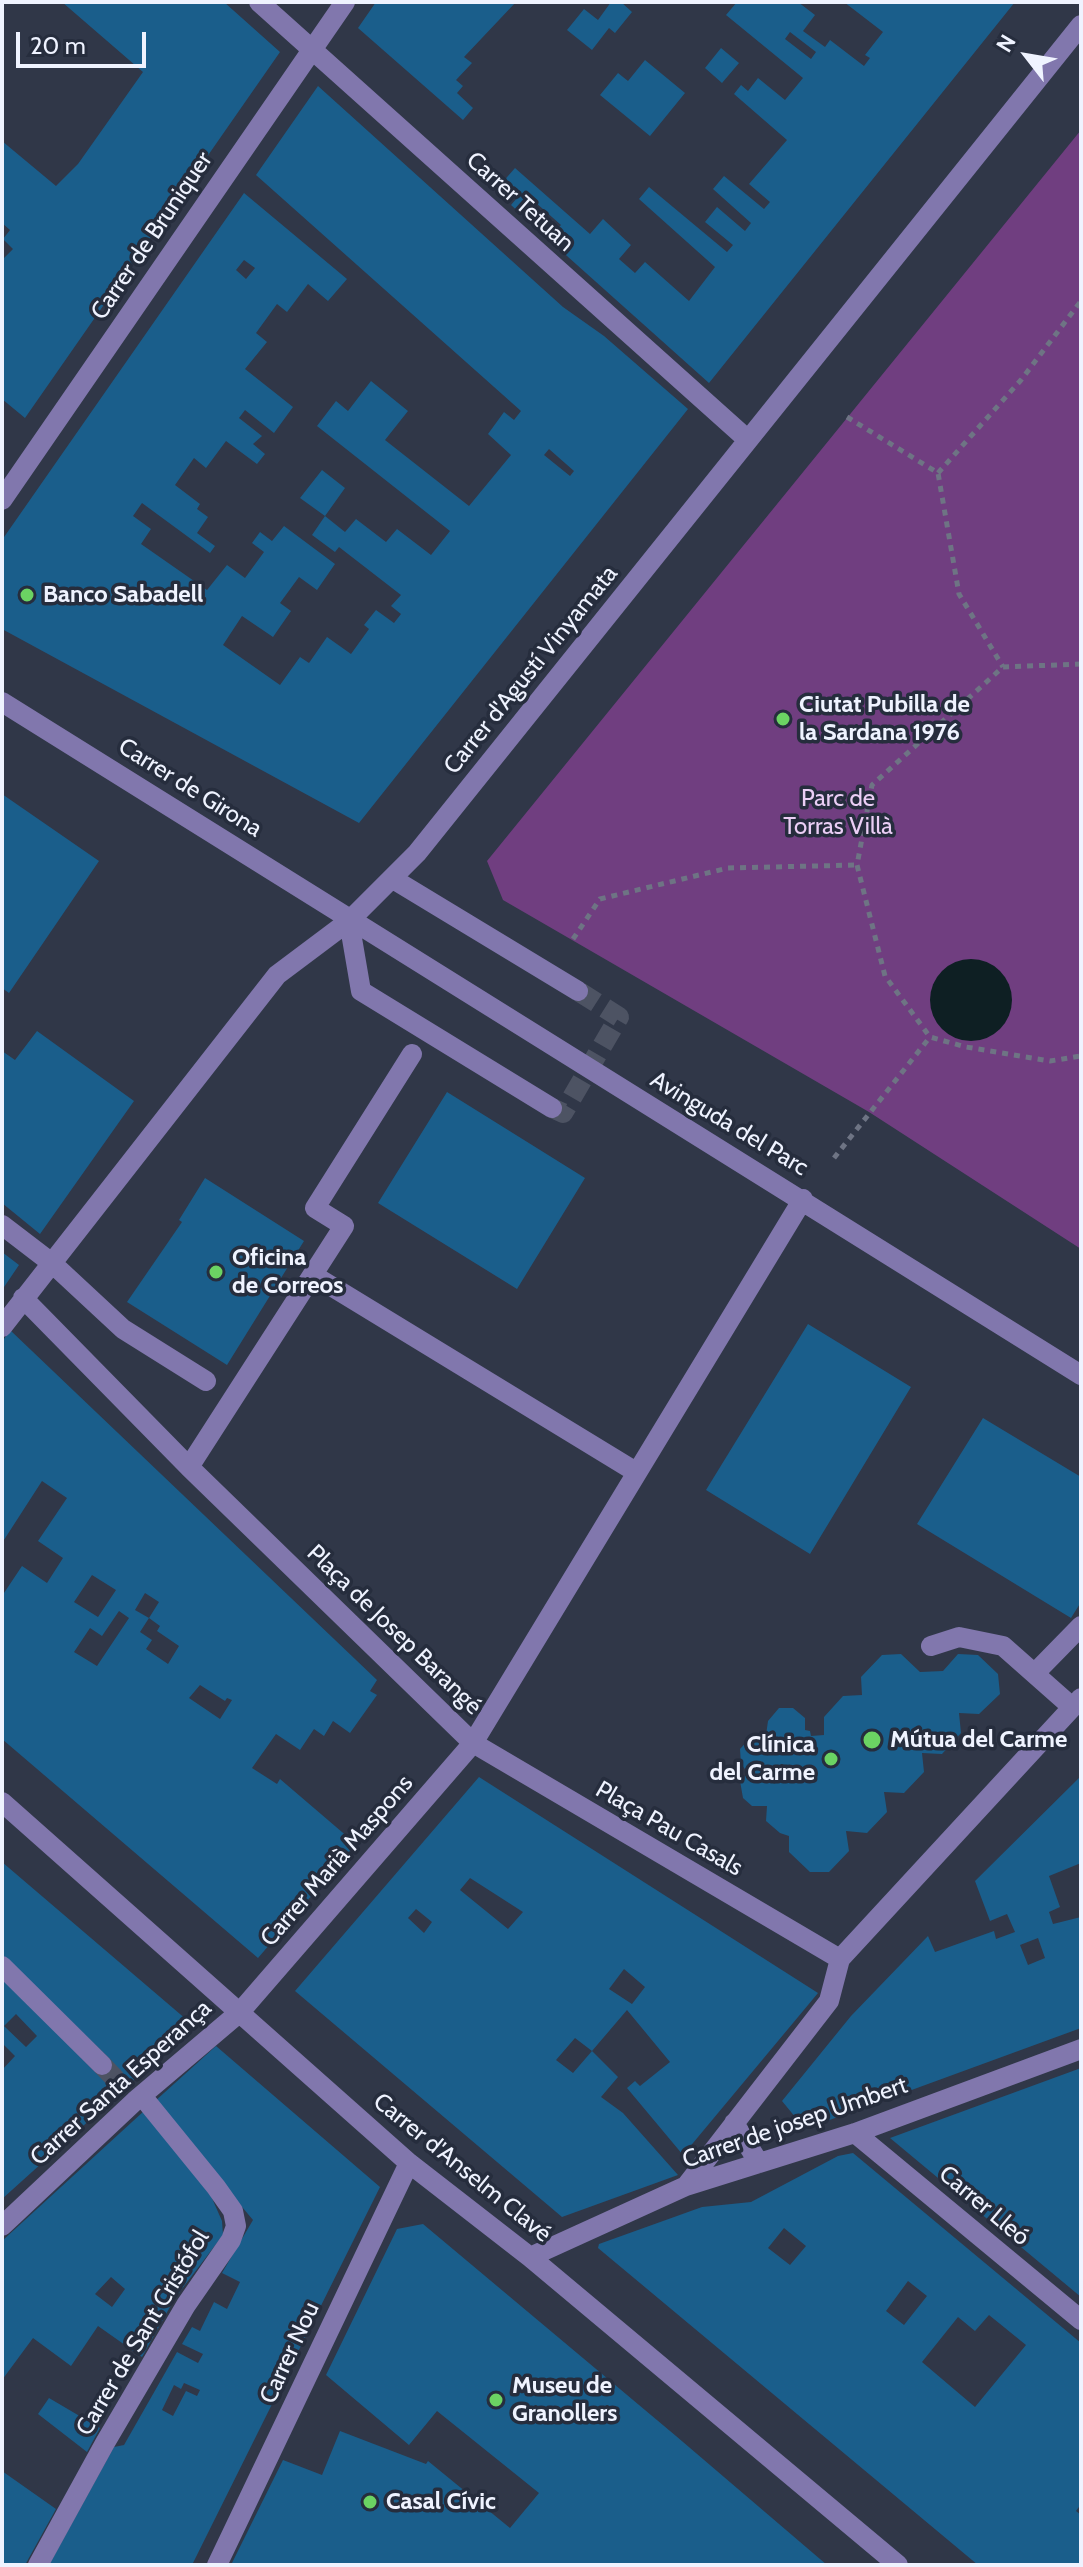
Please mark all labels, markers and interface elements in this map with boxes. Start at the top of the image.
scale bar [20,16,150,66]
north arrow [987,16,1067,96]
text: N [990,30,1022,57]
text: 20 m [30,31,86,60]
street label: Carrer Tetuan [460,146,580,258]
street label: Carrer de Bruniquer [85,147,219,325]
street label: Carrer d'Agustí Vinyamata [438,560,624,780]
place label: Banco Sabadell [43,581,203,609]
marker: Banco Sabadell [18,586,36,604]
place label: Ciutat Pubilla de la Sardana 1976 [799,691,970,747]
marker: Ciutat Pubilla de la Sardana 1976 [774,710,792,728]
street label: Carrer de Girona [113,732,267,844]
park label: Parc de Torras Villà [783,785,893,841]
street label: Avinguda del Parc [645,1066,813,1182]
place label: Oficina de Correos [232,1244,343,1300]
marker: Oficina de Correos [207,1263,225,1281]
street label: Plaça de Josep Barangé [301,1539,487,1721]
place label: Mútua del Carme [890,1726,1067,1754]
marker: Mútua del Carme [861,1729,883,1751]
place label: Clínica del Carme [710,1731,815,1787]
marker: Clínica del Carme [822,1750,840,1768]
street label: Carrer Marià Maspons [255,1769,419,1953]
street label: Plaça Pau Casals [590,1775,748,1883]
street label: Carrer Santa Esperança [25,1994,217,2172]
street label: Carrer de josep Umbert [679,2071,911,2175]
street label: Carrer d'Anselm Clavé [367,2087,557,2249]
street label: Carrer Lleó [933,2160,1035,2252]
street label: Carrer de Sant Cristófol [70,2225,216,2441]
street label: Carrer Nou [254,2298,326,2408]
place label: Museu de Granollers [512,2372,617,2428]
marker: Museu de Granollers [487,2391,505,2409]
place label: Casal Cívic [386,2488,496,2516]
marker: Casal Cívic [361,2493,379,2511]

